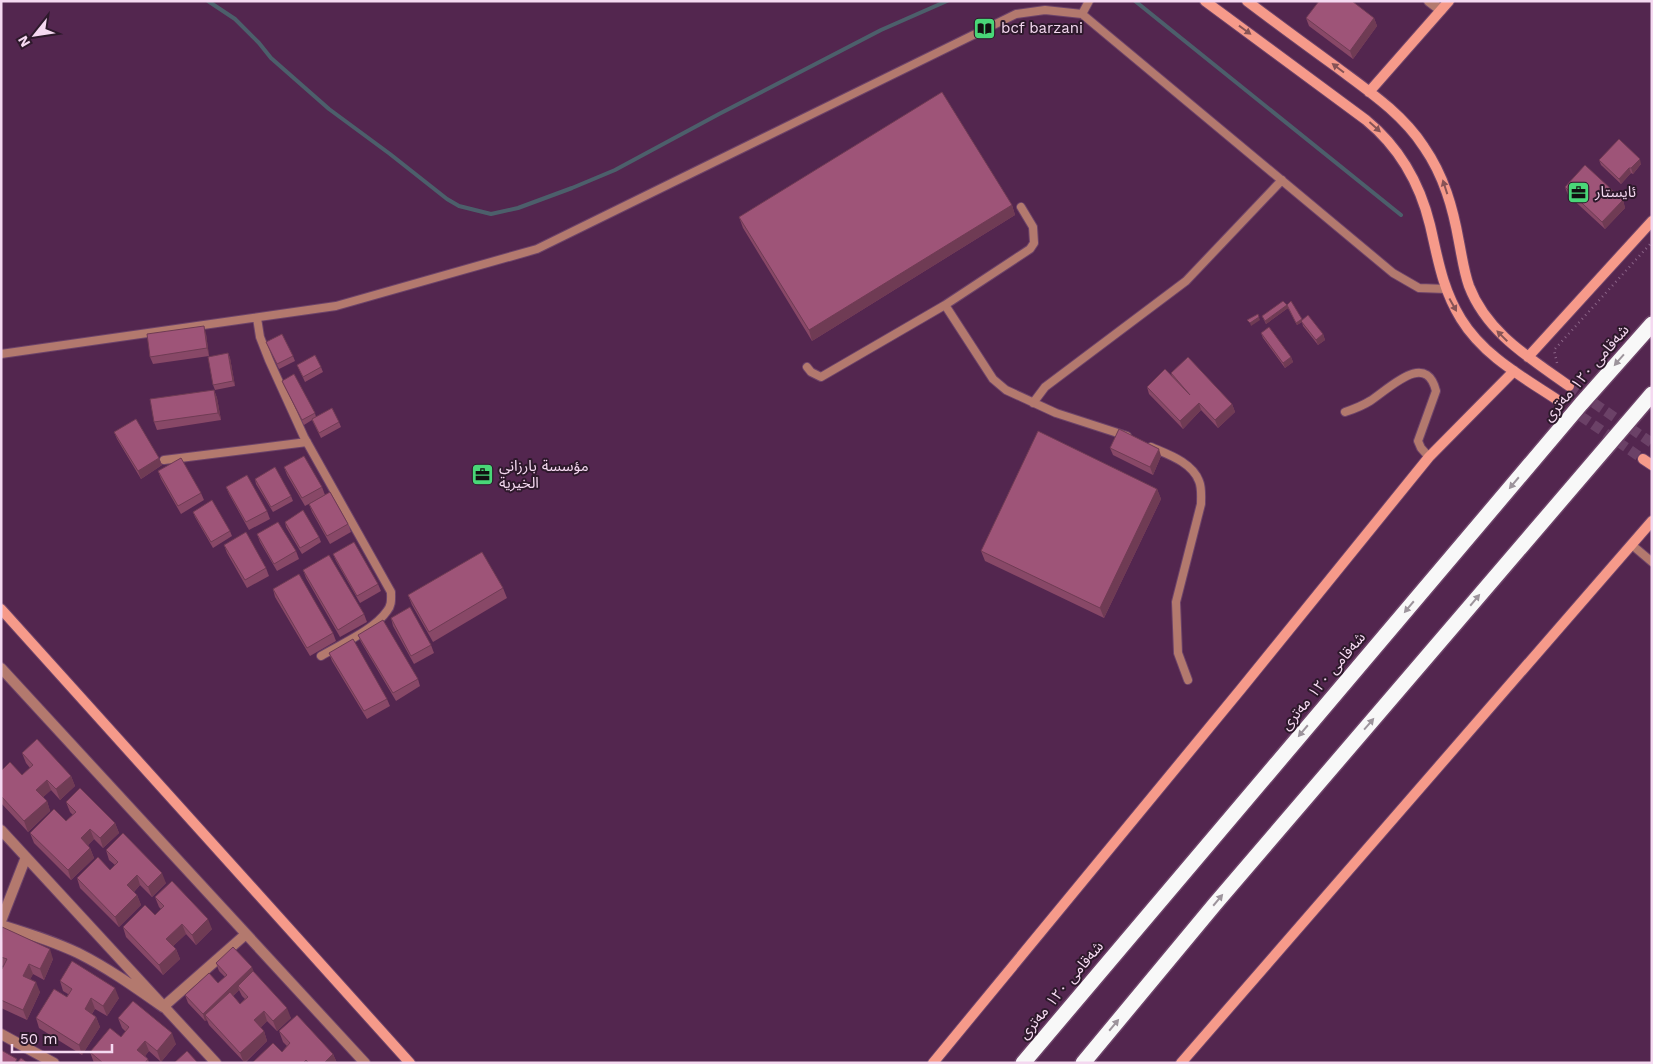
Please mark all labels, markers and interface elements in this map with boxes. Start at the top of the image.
north arrow [10,10,60,60]
library icon: bcf barzani [973,16,997,40]
place label: bcf barzani [1001,19,1083,37]
one-way arrow [1238,25,1252,35]
text: N [14,33,33,50]
one-way arrow [1331,63,1345,73]
one-way arrow [1368,121,1380,133]
one-way arrow [1441,179,1448,194]
office icon: ئایستار [1567,180,1591,204]
place label: ئایستار [1594,183,1636,201]
one-way arrow [1449,298,1457,312]
street label: شەقامی ١٢٠ مەتری [1539,321,1633,425]
one-way arrow [1496,330,1508,342]
one-way arrow [1614,353,1625,366]
place label: مؤسسة بارزانی الخیریة [499,457,589,492]
office icon: مؤسسة بارزانی الخیریة [471,463,495,487]
one-way arrow [1508,477,1519,490]
one-way arrow [1469,594,1480,606]
one-way arrow [1403,601,1414,614]
street label: شەقامی ١٢٠ مەتری [1277,628,1369,734]
one-way arrow [1364,717,1375,730]
one-way arrow [1298,724,1309,737]
one-way arrow [1213,894,1224,907]
street label: شەقامی ١٢٠ مەتری [1015,937,1107,1043]
one-way arrow [1109,1019,1120,1032]
scale bar [12,1022,112,1054]
text: 50 m [20,1030,57,1048]

